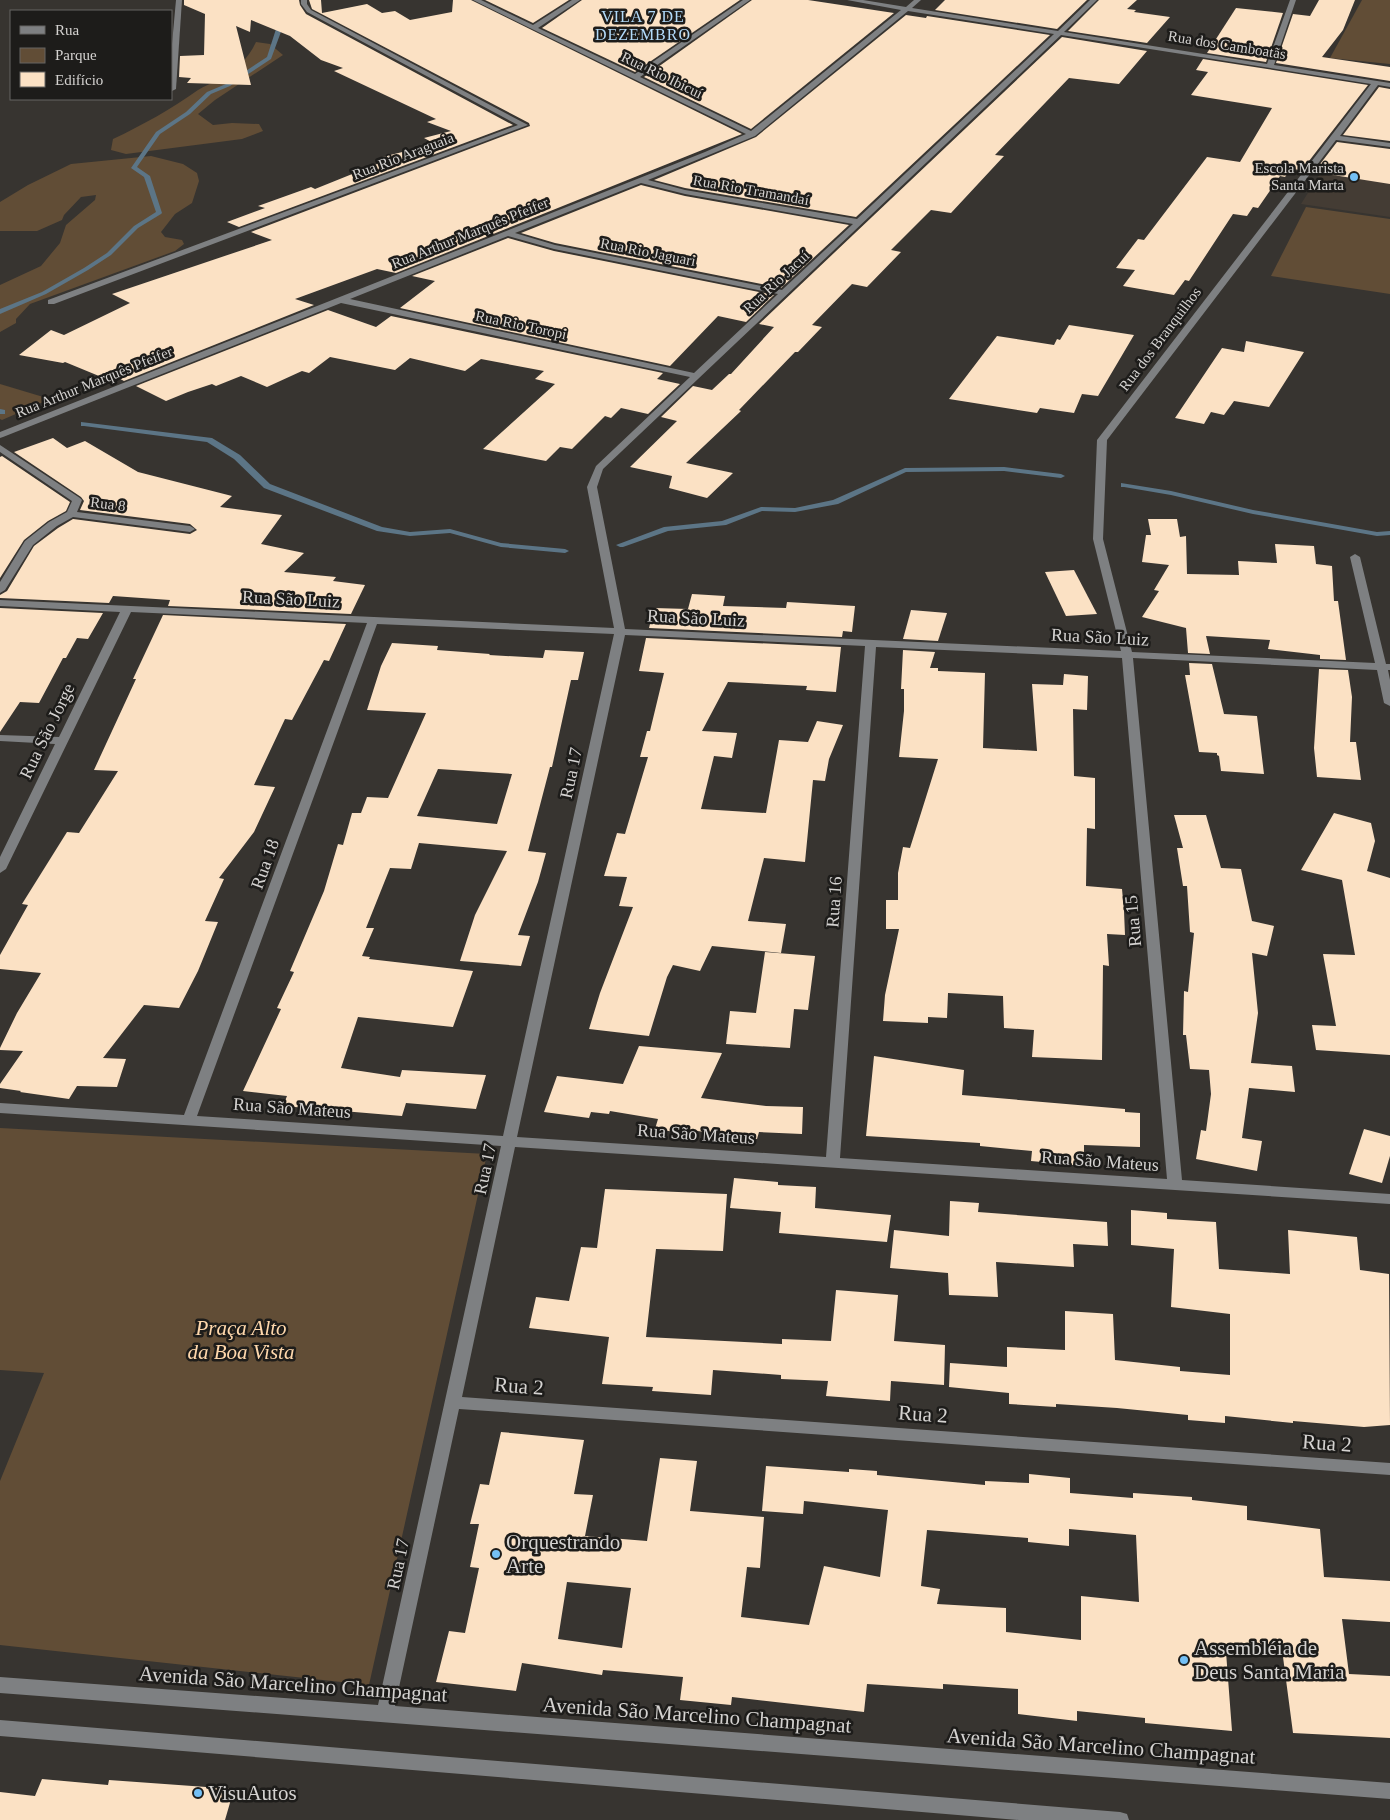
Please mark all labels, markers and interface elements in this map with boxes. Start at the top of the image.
district label: VILA 7 DE DEZEMBRO [595,8,691,43]
legend [10,10,172,100]
text: Rua [55,22,80,38]
street label: Rua dos Camboatãs [1167,28,1287,62]
text: Parque [55,47,97,63]
street label: Rua Rio Ibicuí [619,48,705,102]
text: Edifício [55,72,103,88]
street label: Rua Rio Araguaia [350,129,456,183]
place label: Escola Marista Santa Marta [1254,160,1344,193]
marker: Escola Marista Santa Marta [1348,171,1360,183]
street label: Rua Rio Tramandaí [692,172,810,208]
street label: Rua Arthur Marquês Pfeifer [389,194,551,272]
street label: Rua Rio Jaguari [599,235,697,269]
street label: Rua Rio Jacuí [740,247,812,317]
street label: Rua dos Branquilhos [1116,284,1204,394]
street label: Rua Rio Toropi [474,308,568,342]
street label: Rua Arthur Marquês Pfeifer [13,343,175,421]
street label: Rua 8 [89,494,127,514]
street label: Rua São Luiz [242,586,340,612]
street label: Rua São Luiz [647,605,745,631]
street label: Rua São Luiz [1051,624,1149,650]
street label: Rua São Jorge [15,680,79,782]
street label: Rua 17 [556,746,586,800]
street label: Rua 18 [247,836,283,892]
street label: Rua 16 [822,876,846,928]
street label: Rua 15 [1121,894,1145,948]
street label: Rua São Mateus [232,1094,352,1122]
street label: Rua São Mateus [636,1120,756,1148]
street label: Rua 17 [470,1142,500,1196]
street label: Rua São Mateus [1040,1147,1160,1175]
park label: Praça Alto da Boa Vista [188,1316,294,1364]
street label: Rua 2 [493,1372,545,1400]
street label: Rua 2 [897,1400,949,1428]
street label: Rua 2 [1301,1429,1353,1457]
place label: Orquestrando Arte [506,1530,620,1578]
street label: Rua 17 [383,1537,413,1591]
marker: Orquestrando Arte [490,1548,502,1560]
place label: Assembléia de Deus Santa Maria [1194,1636,1345,1684]
marker: Assembléia de Deus Santa Maria [1178,1654,1190,1666]
street label: Avenida São Marcelino Champagnat [138,1661,448,1707]
street label: Avenida São Marcelino Champagnat [542,1692,852,1738]
street label: Avenida São Marcelino Champagnat [946,1723,1256,1769]
place label: VisuAutos [208,1781,297,1805]
marker: VisuAutos [192,1787,204,1799]

